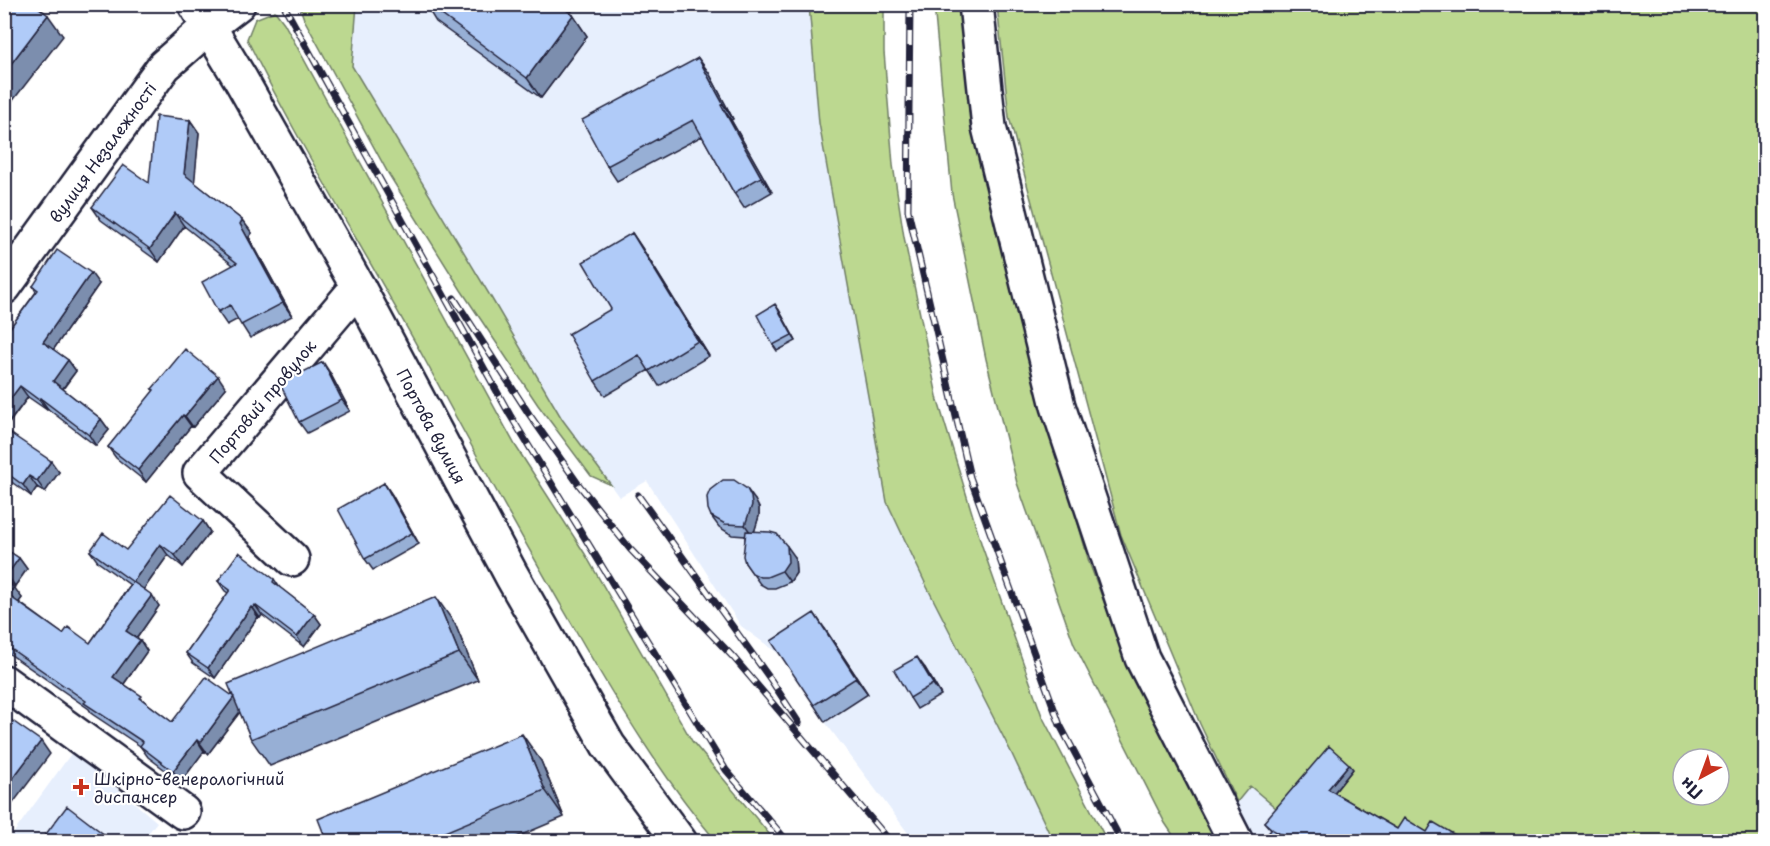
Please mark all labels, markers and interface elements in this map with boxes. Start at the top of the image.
street label: вулиця Незалежності [43,77,161,227]
street label: Портовий провулок [203,334,321,468]
street label: Портова вулиця [392,364,472,488]
north arrow [1671,747,1731,807]
place label: Шкірно-венерологічний диспансер [94,766,284,808]
text: Пн [1674,772,1707,806]
marker: Шкірно-венерологічний диспансер [72,778,90,796]

